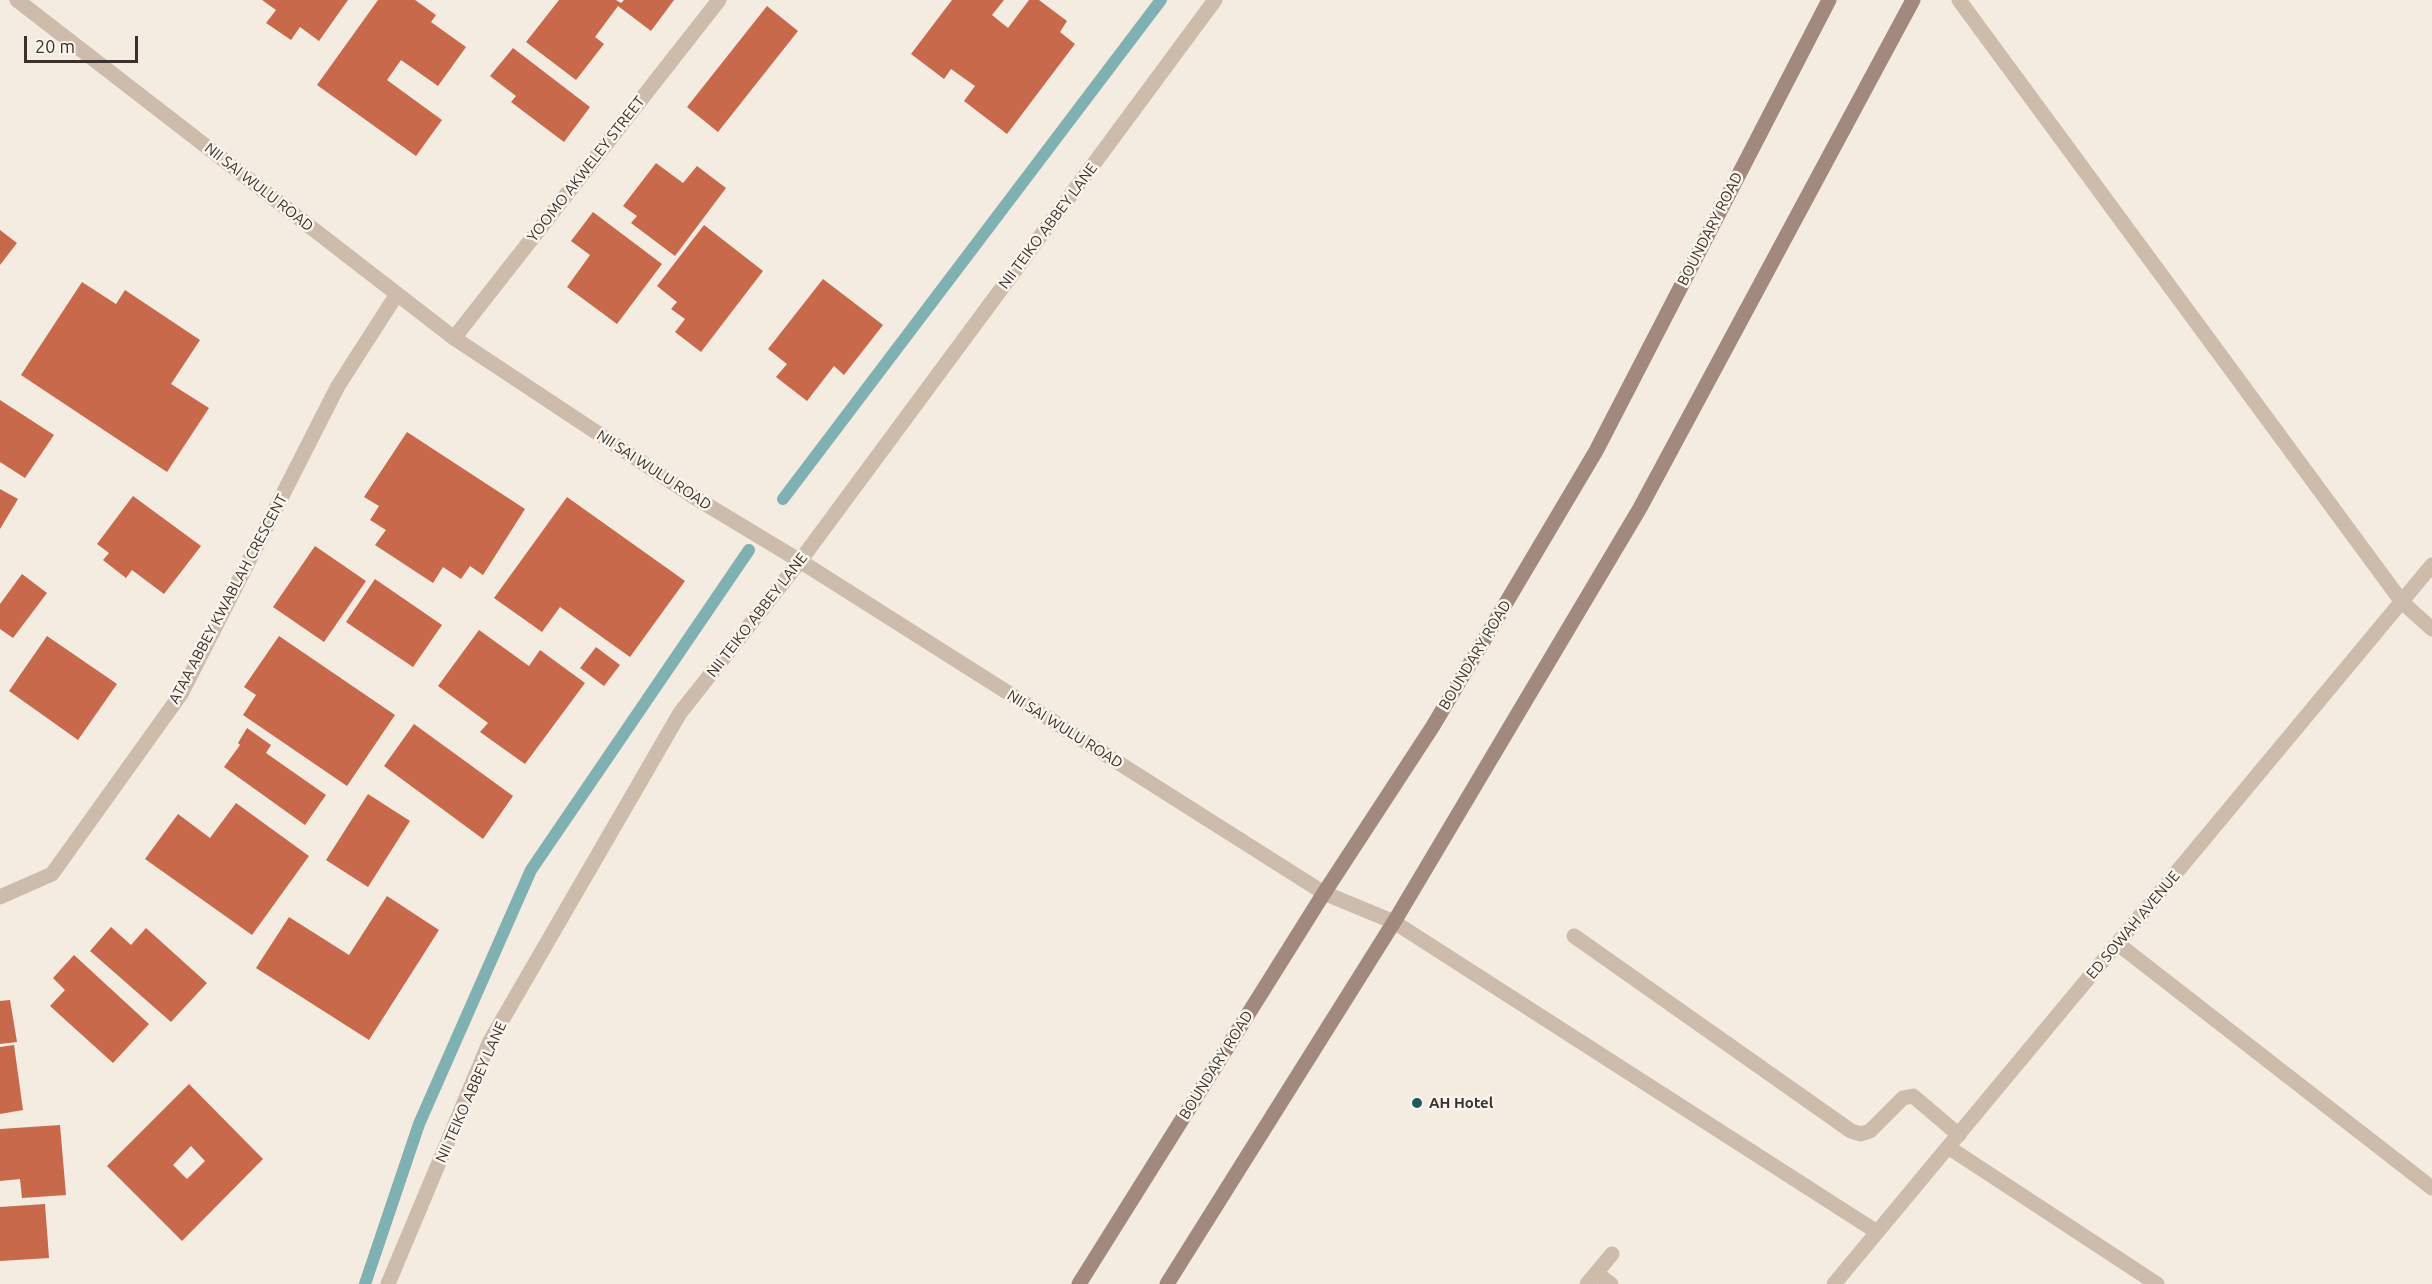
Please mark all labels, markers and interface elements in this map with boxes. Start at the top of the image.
scale bar [27,24,141,62]
text: 20 m [35,36,75,56]
street label: YOOMO AKWELEY STREET [524,93,648,245]
street label: NII SAI WULU ROAD [201,139,317,235]
street label: NII TEIKO ABBEY LANE [995,160,1101,292]
street label: BOUNDARY ROAD [1674,169,1746,289]
street label: NII SAI WULU ROAD [593,426,715,514]
street label: ATAA ABBEY KWABLAH CRESCENT [165,491,291,707]
street label: NII TEIKO ABBEY LANE [703,549,811,681]
street label: BOUNDARY ROAD [1435,597,1515,713]
street label: NII SAI WULU ROAD [1004,686,1126,772]
street label: ED SOWAH AVENUE [2083,867,2183,983]
street label: BOUNDARY ROAD [1175,1007,1257,1123]
street label: NII TEIKO ABBEY LANE [432,1019,510,1165]
place label: AH Hotel [1429,1094,1493,1112]
marker: AH Hotel [1410,1096,1424,1110]

